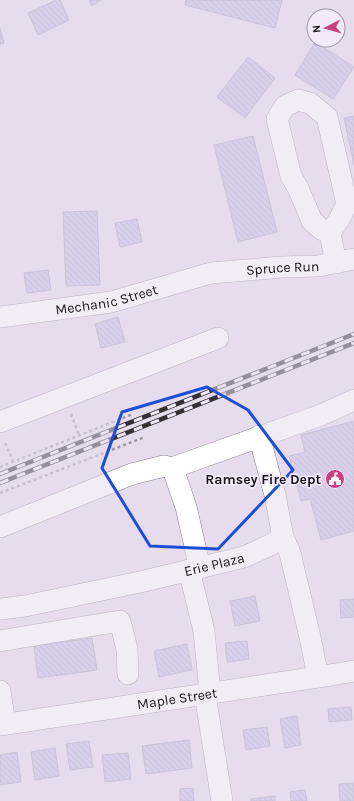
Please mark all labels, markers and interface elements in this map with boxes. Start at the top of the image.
north arrow [306,8,346,48]
text: N [310,24,323,34]
street label: Spruce Run [245,258,320,279]
street label: Mechanic Street [54,281,160,318]
public building icon: Ramsey Fire Dept [324,468,346,490]
place label: Ramsey Fire Dept [205,471,321,488]
street label: Erie Plaza [182,549,246,580]
street label: Maple Street [136,684,218,713]

